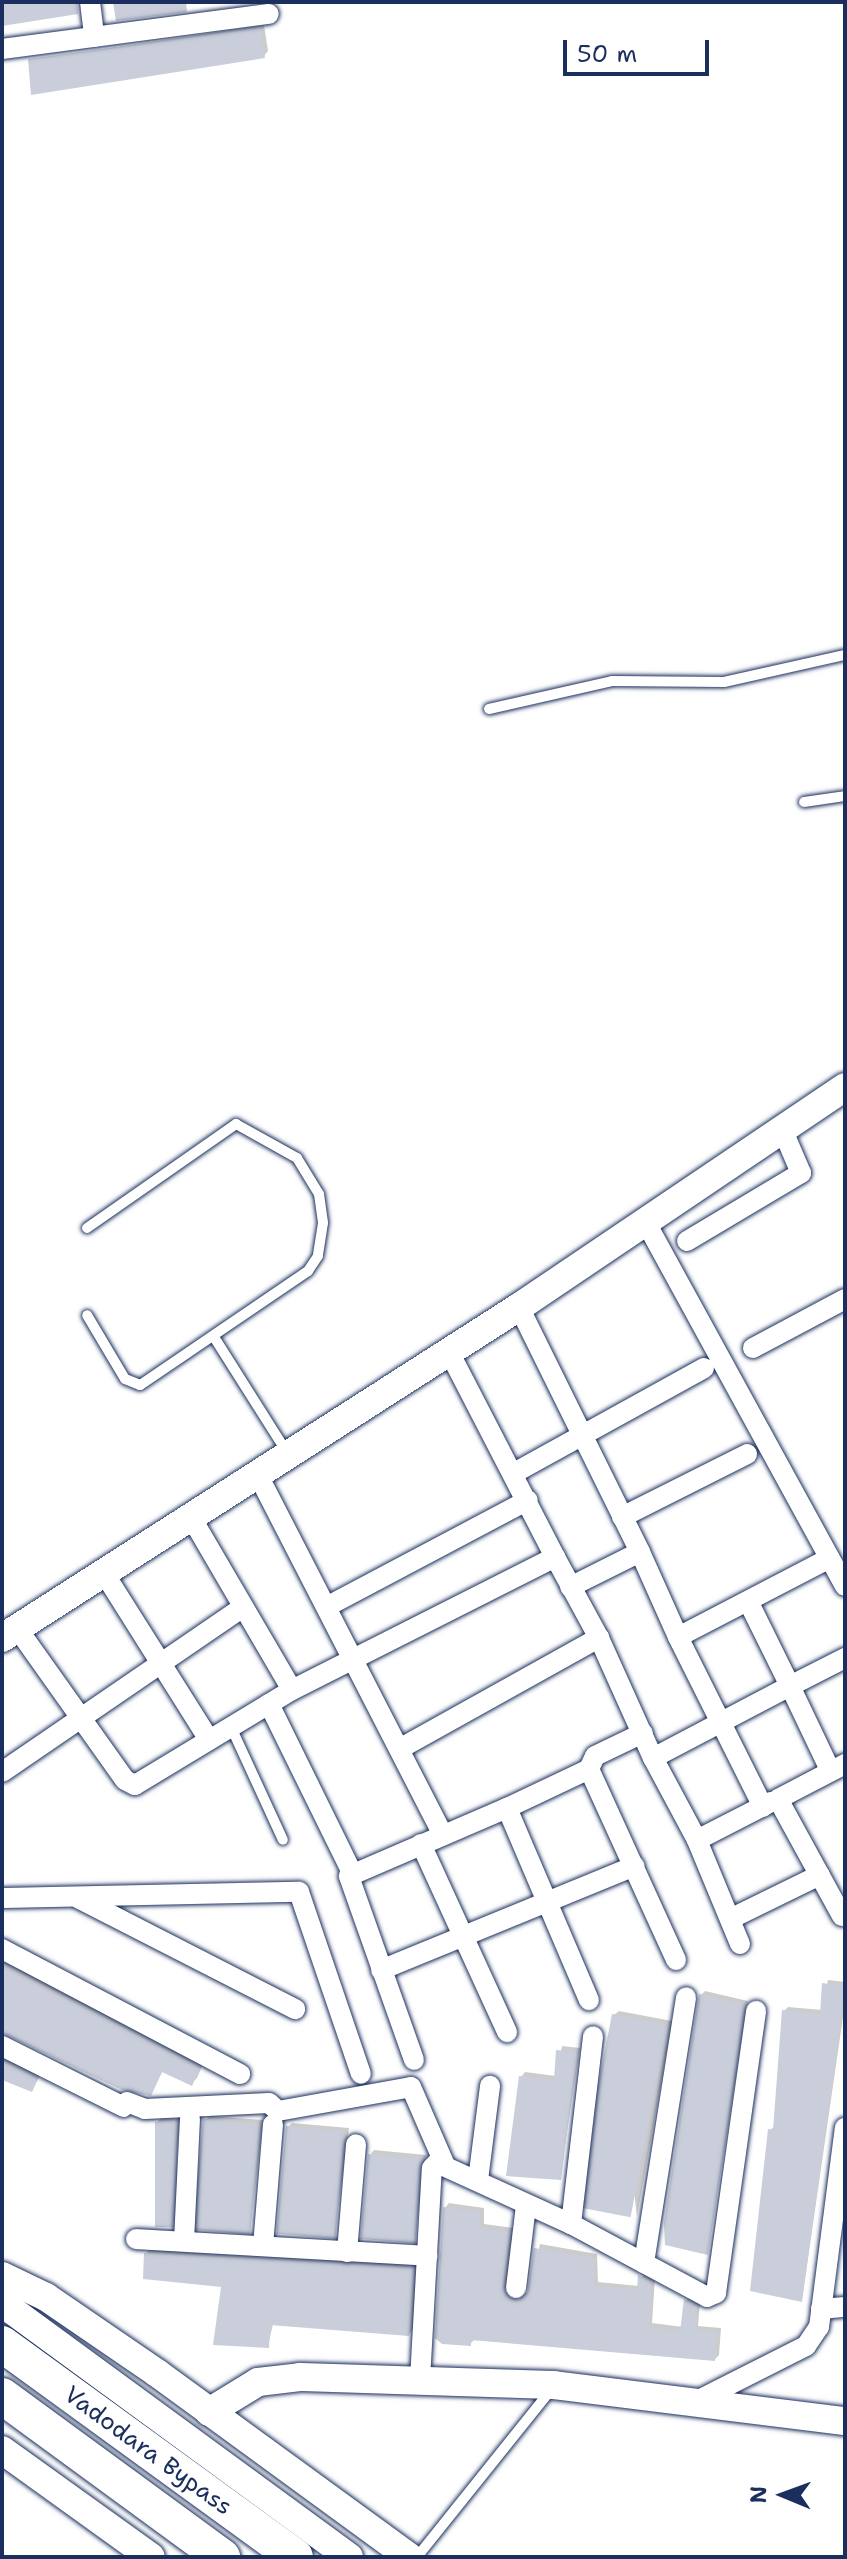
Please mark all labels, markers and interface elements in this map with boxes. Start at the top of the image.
scale bar [567,24,713,74]
text: 50 m [577,38,637,70]
street label: Vadodara Bypass [58,2380,238,2522]
north arrow [743,2455,823,2535]
text: N [744,2486,773,2504]

